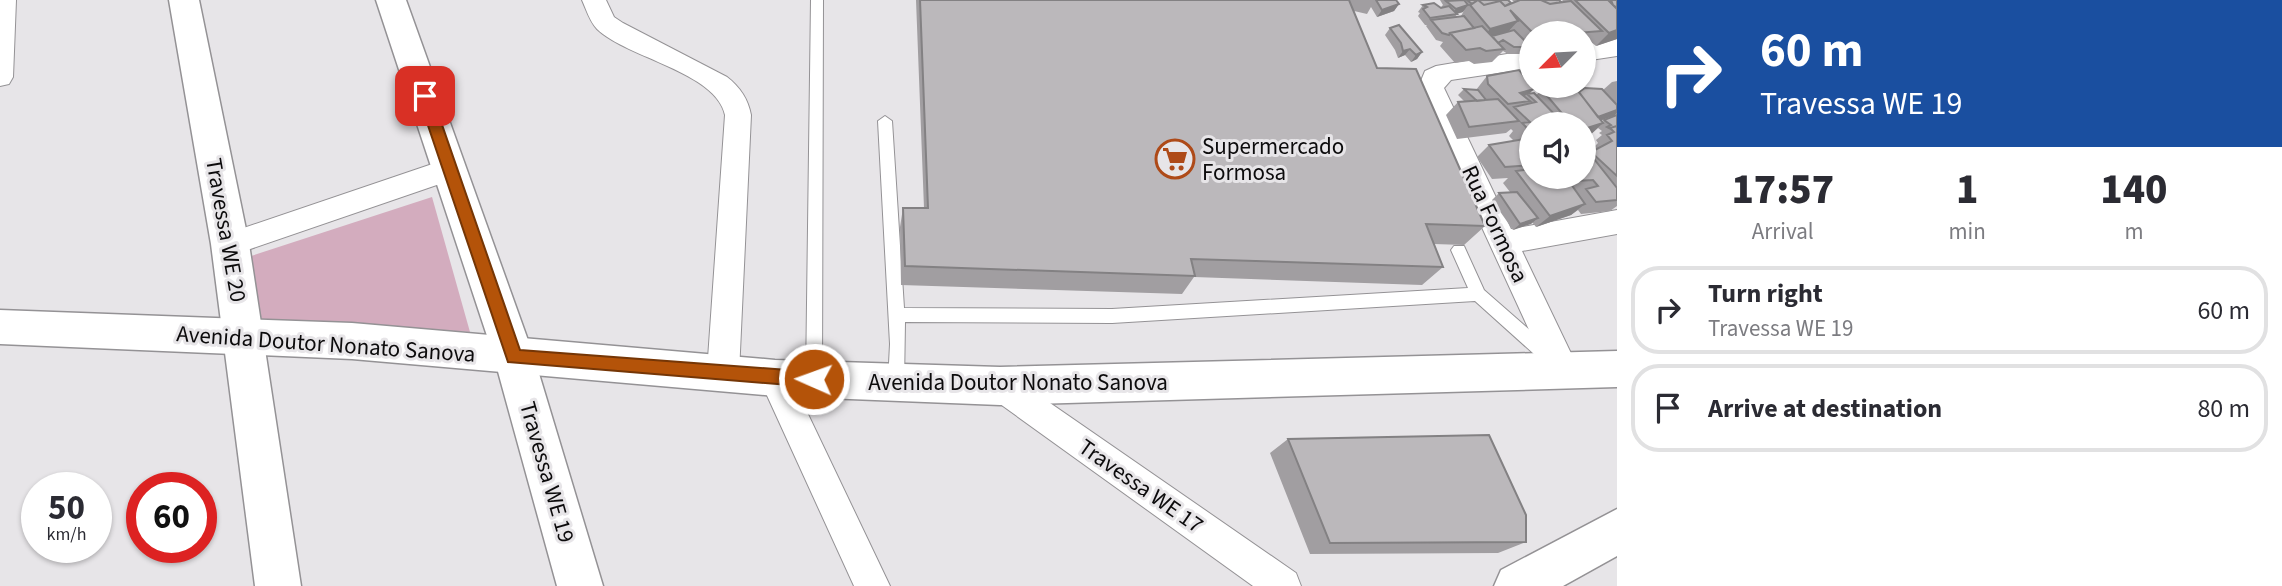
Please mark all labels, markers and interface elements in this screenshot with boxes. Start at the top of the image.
text: 60 m [1760,16,1864,86]
north arrow [1519,21,1596,98]
map controls [1519,21,1596,189]
icon: right [1645,28,1736,119]
pin [395,66,455,126]
icon: arrive [406,77,444,115]
text: Travessa WE 19 [1760,81,1962,127]
button: sound [1519,112,1596,189]
place label: Supermercado Formosa [1202,130,1344,189]
supermarket icon: Supermercado Formosa [1154,138,1196,180]
street label: Travessa WE 20 [197,155,255,305]
street label: Rua Formosa [1453,160,1537,288]
text: 17:57 [1731,160,1834,220]
text: 1 [1956,160,1978,220]
text: 140 [2100,160,2168,220]
text: Arrival [1752,215,1814,248]
text: min [1949,215,1986,248]
text: m [2124,215,2143,248]
text: Turn right [1708,275,1823,312]
icon: right [1649,291,1687,329]
text: 60 m [2197,292,2250,329]
text: Travessa WE 19 [1708,312,1853,345]
street label: Avenida Doutor Nonato Sanova [175,317,477,371]
position arrow [777,342,851,416]
street label: Avenida Doutor Nonato Sanova [868,366,1168,399]
icon: arrive [1649,389,1687,427]
text: Arrive at destination [1708,390,1942,427]
text: 80 m [2197,390,2250,427]
street label: Travessa WE 19 [511,398,583,546]
street label: Travessa WE 17 [1072,431,1210,541]
speed limit sign: 60 [126,472,217,563]
text: 50 [48,483,85,533]
text: km/h [47,522,86,547]

